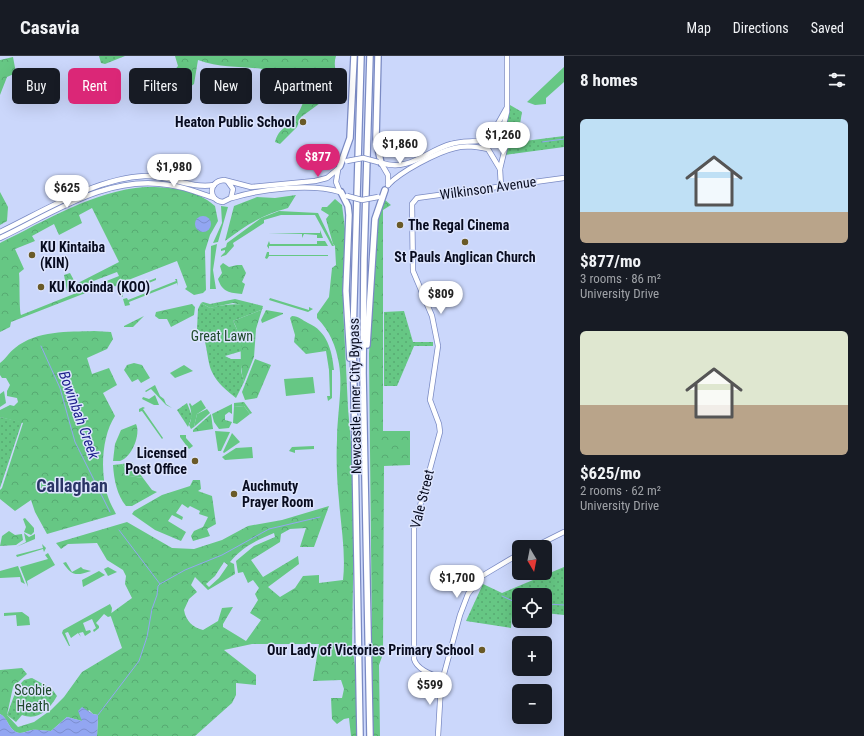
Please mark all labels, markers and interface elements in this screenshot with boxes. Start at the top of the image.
text: Casavia [20,16,80,39]
text: Map [687,20,711,36]
text: Directions [733,20,789,36]
text: Saved [811,20,844,36]
chip: Buy [12,68,60,104]
chip: Rent [68,68,121,104]
chip: Filters [129,68,192,104]
chip: New [200,68,252,104]
chip: Apartment [260,68,347,104]
icon: filters [826,69,848,91]
text: 8 homes [580,70,638,90]
place label: Heaton Public School [175,114,295,130]
marker: Heaton Public School [298,117,308,127]
pin: $1,260 [470,122,536,156]
text: $1,260 [485,127,521,142]
pin: $1,860 [367,131,433,165]
text: $1,860 [382,136,418,151]
pin: $877 [294,144,342,178]
icon: home [678,145,750,217]
text: $877 [305,149,331,164]
pin: $1,980 [141,154,207,188]
text: $1,980 [156,159,192,174]
street label: Wilkinson Avenue [439,173,538,203]
pin: $625 [43,175,91,209]
text: $625 [54,180,80,195]
place label: The Regal Cinema [408,217,510,233]
marker: The Regal Cinema [395,220,405,230]
marker: St Pauls Anglican Church [460,237,470,247]
place label: KU Kintaiba (KIN) [40,239,105,272]
place label: St Pauls Anglican Church [394,249,536,265]
marker: KU Kintaiba (KIN) [27,250,37,260]
text: $877/mo [580,251,641,271]
text: 3 rooms · 86 m² [580,271,661,286]
place label: KU Kooinda (KOO) [49,279,150,296]
pin: $809 [417,281,465,315]
marker: KU Kooinda (KOO) [36,282,46,292]
text: $809 [428,286,454,301]
text: University Drive [580,286,659,301]
street label: Newcastle Inner City Bypass [346,318,364,474]
park label: Great Lawn [191,328,253,344]
icon: home [678,357,750,429]
water label: Bowinbah Creek [55,369,103,462]
place label: Licensed Post Office [125,445,187,477]
marker: Licensed Post Office [190,456,200,466]
text: $625/mo [580,463,641,483]
street label: Vale Street [407,468,437,530]
district label: Callaghan [36,475,108,496]
place label: Auchmuty Prayer Room [242,478,314,510]
text: 2 rooms · 62 m² [580,483,661,498]
marker: Auchmuty Prayer Room [229,489,239,499]
text: University Drive [580,498,659,513]
north arrow [512,540,552,580]
map controls [512,540,552,724]
pin: $1,700 [424,565,490,599]
text: $1,700 [439,570,475,585]
button: locate [512,588,552,628]
button: + [512,636,552,676]
place label: Our Lady of Victories Primary School [267,642,474,658]
marker: Our Lady of Victories Primary School [477,645,487,655]
pin: $599 [406,672,454,706]
text: $599 [417,677,443,692]
park label: Scobie Heath [14,682,52,714]
button: − [512,684,552,724]

